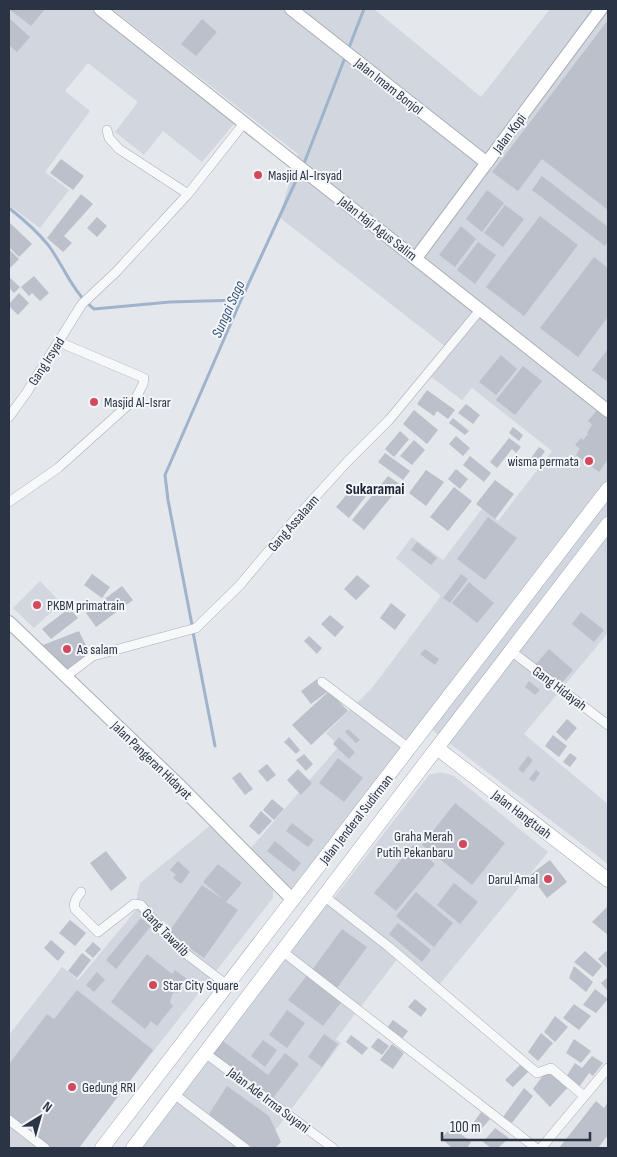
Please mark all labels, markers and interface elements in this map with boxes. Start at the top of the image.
street label: Jalan Imam Bonjol [350,54,426,118]
street label: Jalan Kopi [489,110,530,157]
place label: Masjid Al-Irsyad [268,167,342,184]
marker: Masjid Al-Irsyad [252,169,264,181]
street label: Jalan Haji Agus Salim [334,192,420,264]
water label: Sungai Sago [207,278,249,341]
street label: Gang Irsyad [25,334,68,389]
place label: Masjid Al-Israr [104,394,171,411]
marker: Masjid Al-Israr [88,396,100,408]
place label: wisma permata [508,453,579,470]
marker: wisma permata [583,455,595,467]
district label: Sukaramai [345,480,405,499]
street label: Gang Assalaam [264,491,323,555]
place label: PKBM primatrain [47,597,125,614]
marker: PKBM primatrain [31,599,43,611]
place label: As salam [76,641,118,658]
marker: As salam [61,643,73,655]
street label: Gang Hidayah [529,662,590,714]
street label: Jalan Pangeran Hidayat [107,717,196,803]
street label: Jalan Jenderal Sudirman [315,771,397,868]
street label: Jalan Hangtuah [488,786,555,842]
place label: Graha Merah Putih Pekanbaru [377,828,453,861]
marker: Graha Merah Putih Pekanbaru [457,838,469,850]
place label: Darul Amal [488,871,538,888]
marker: Darul Amal [542,873,554,885]
street label: Gang Tawalib [138,905,193,960]
place label: Star City Square [163,977,239,994]
marker: Star City Square [147,979,159,991]
street label: Jalan Ade Irma Suyani [223,1063,313,1137]
place label: Gedung RRI [82,1079,136,1096]
marker: Gedung RRI [66,1081,78,1093]
north arrow [15,1092,65,1142]
text: N [39,1098,56,1116]
scale bar [442,1110,590,1142]
text: 100 m [450,1118,481,1137]

